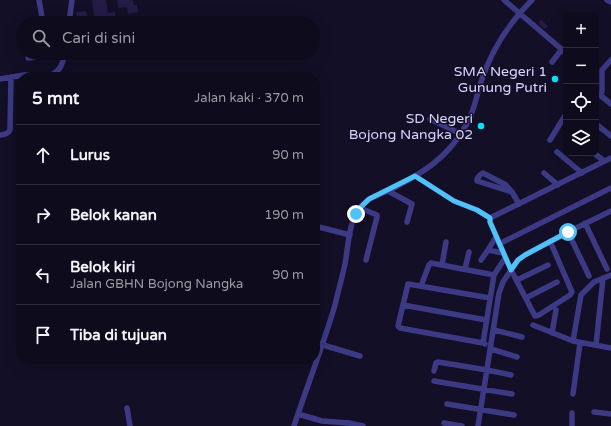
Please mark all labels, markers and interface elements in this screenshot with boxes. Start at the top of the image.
map controls [563,12,599,156]
button: + [563,12,599,48]
search box [16,16,320,60]
icon: search [30,27,52,49]
text: Cari di sini [62,29,135,47]
button: − [563,48,599,84]
place label: SMA Negeri 1 Gunung Putri [454,63,547,96]
marker: SMA Negeri 1 Gunung Putri [550,74,560,84]
button: locate [563,84,599,120]
text: 5 mnt [32,88,79,109]
text: Jalan kaki · 370 m [194,90,304,106]
place label: SD Negeri Bojong Nangka 02 [349,110,473,143]
button: layers [563,120,599,156]
marker: SD Negeri Bojong Nangka 02 [476,121,486,131]
icon: ahead [32,144,54,166]
text: Lurus [70,146,110,164]
text: 90 m [272,147,304,163]
icon: right [32,204,54,226]
route end [347,205,365,223]
text: Belok kanan [70,206,157,224]
text: 190 m [264,207,304,223]
route start [559,223,577,241]
text: Belok kiri [70,258,135,276]
icon: left [32,264,54,286]
text: 90 m [272,267,304,283]
text: Jalan GBHN Bojong Nangka [70,276,243,292]
icon: arrive [32,324,54,346]
text: Tiba di tujuan [70,326,167,344]

